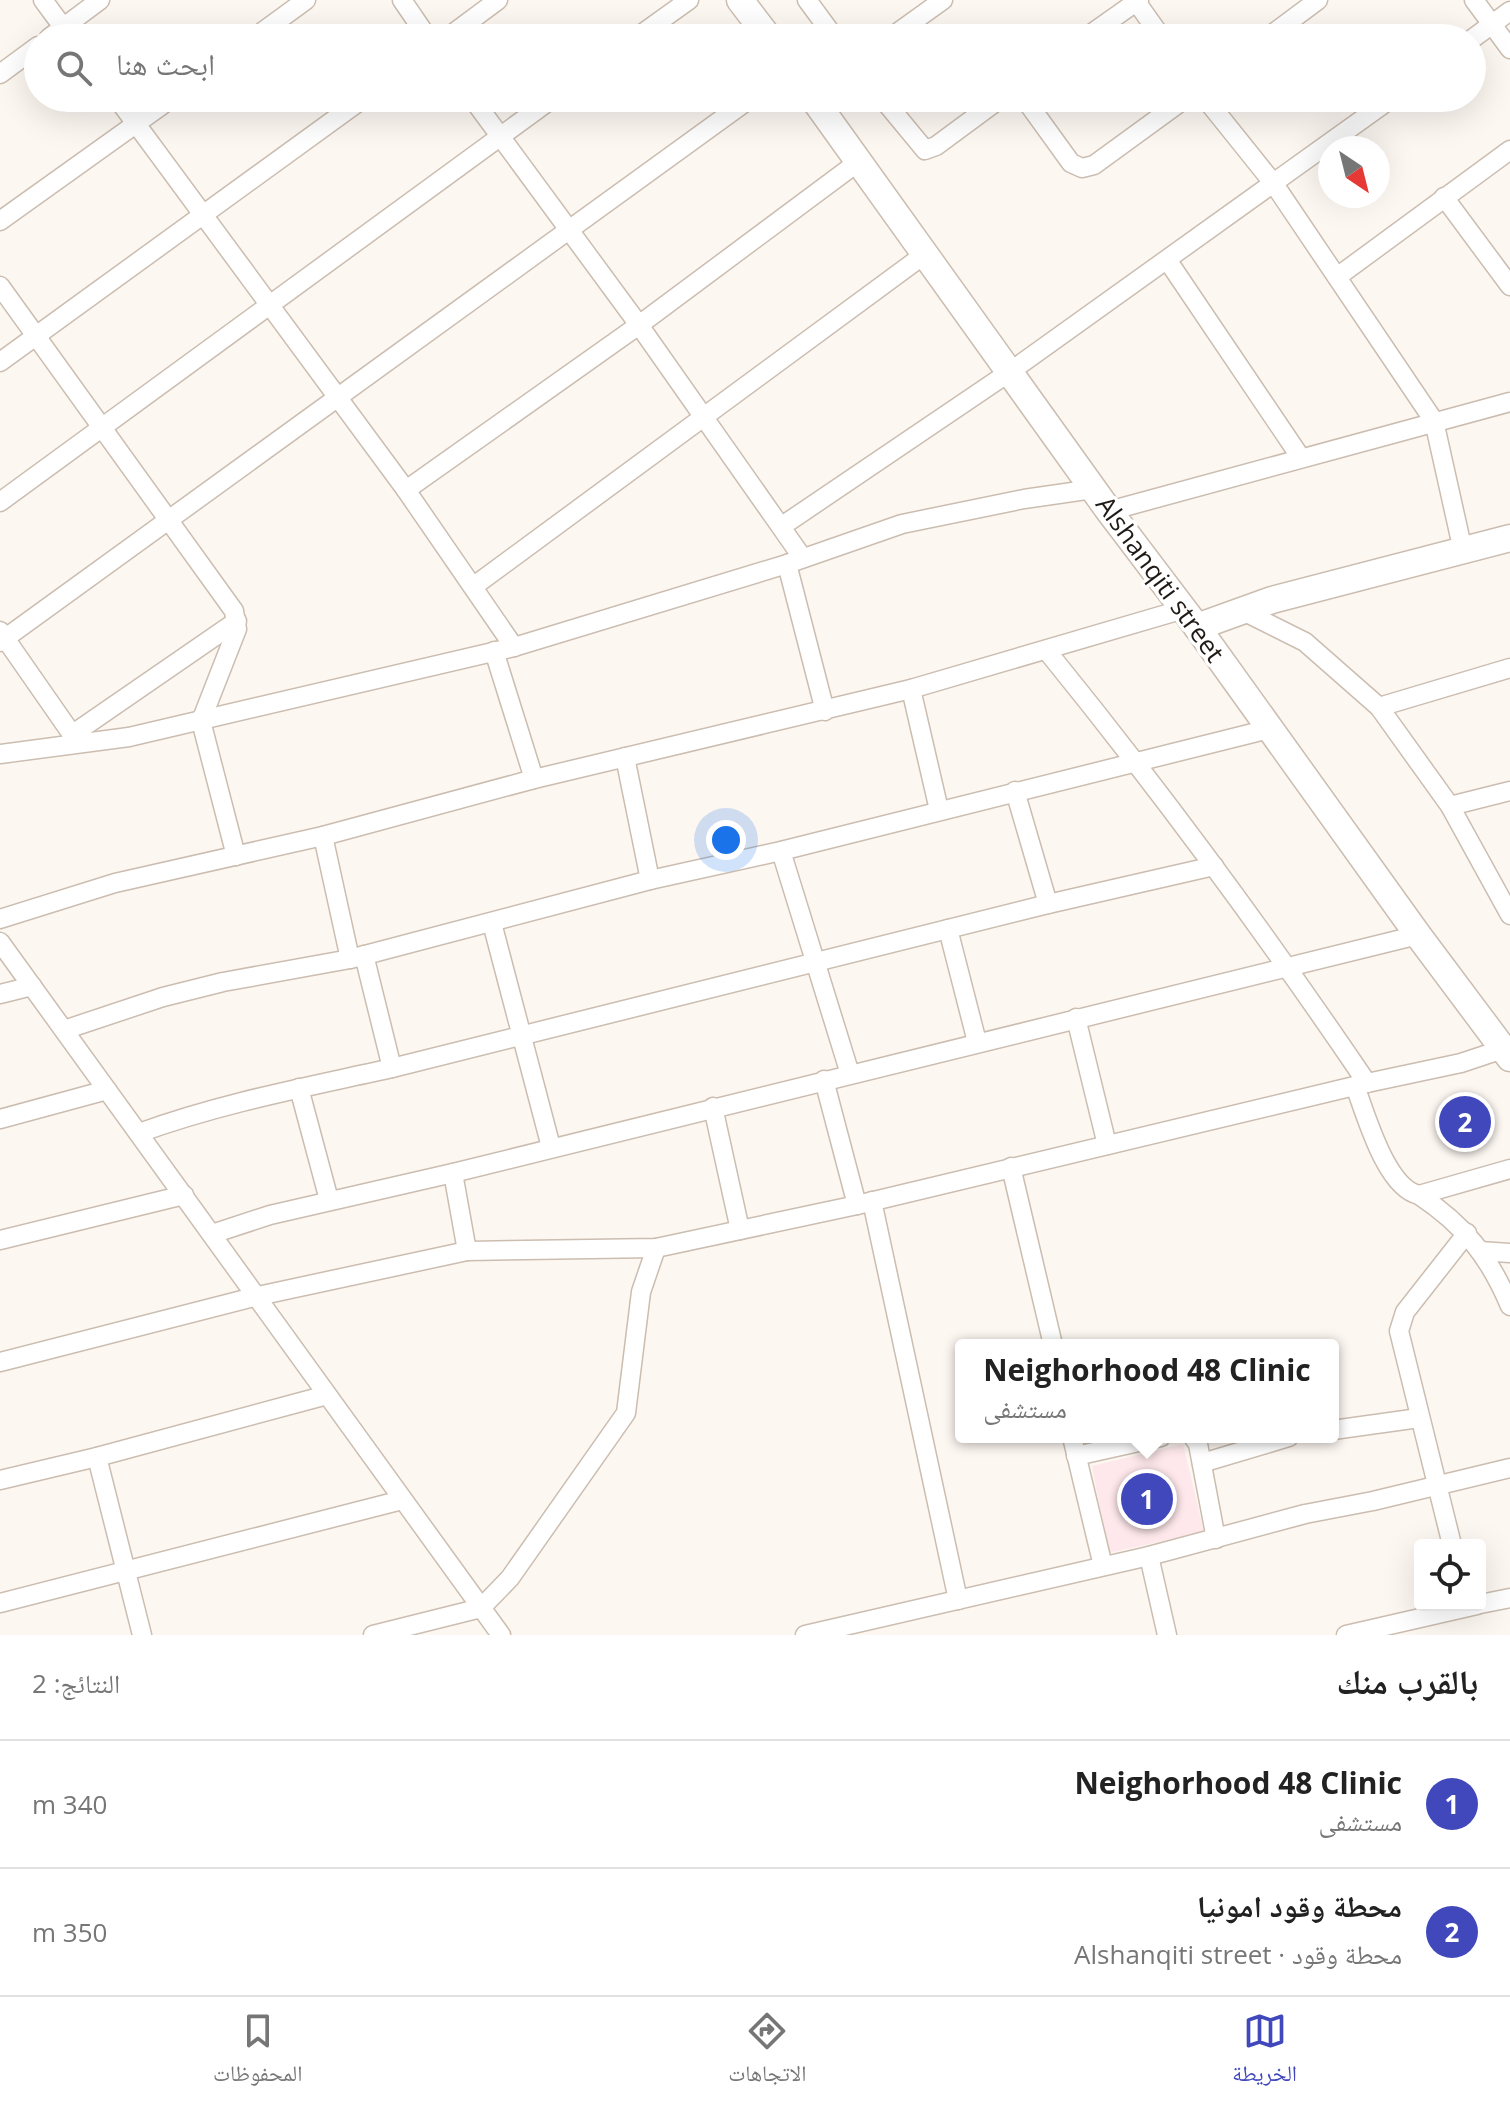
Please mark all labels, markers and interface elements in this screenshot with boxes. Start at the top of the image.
search box [24,24,1486,112]
text: ابحث هنا [116,43,215,84]
icon: search [52,46,96,90]
north arrow [1318,136,1390,208]
street label: Alshanqiti street [1088,488,1233,669]
your location [706,820,746,860]
pin: 2 [1439,1092,1491,1152]
popup [955,1339,1339,1443]
text: Neighorhood 48 Clinic [983,1349,1311,1390]
text: مستشفى [983,1390,1067,1426]
pin: 1 [1121,1469,1173,1529]
map controls [1414,1539,1486,1611]
button: locate [1414,1539,1486,1611]
text: بالقرب منك [1336,1658,1478,1704]
text: النتائج: 2 [32,1665,120,1701]
text: Neighorhood 48 Clinic [1074,1762,1402,1803]
text: 340 m [32,1786,107,1822]
text: 1 [1445,1786,1459,1822]
text: مستشفى [1318,1803,1402,1839]
text: محطة وقود امونيا [1197,1885,1402,1926]
text: 350 m [32,1914,107,1950]
text: 2 [1445,1914,1459,1950]
text: محطة وقود · Alshanqiti street [1074,1936,1402,1972]
tab: المحفوظات [213,2009,302,2095]
tab: الاتجاهات [728,2009,806,2095]
tab: الخريطة [1232,2009,1297,2095]

